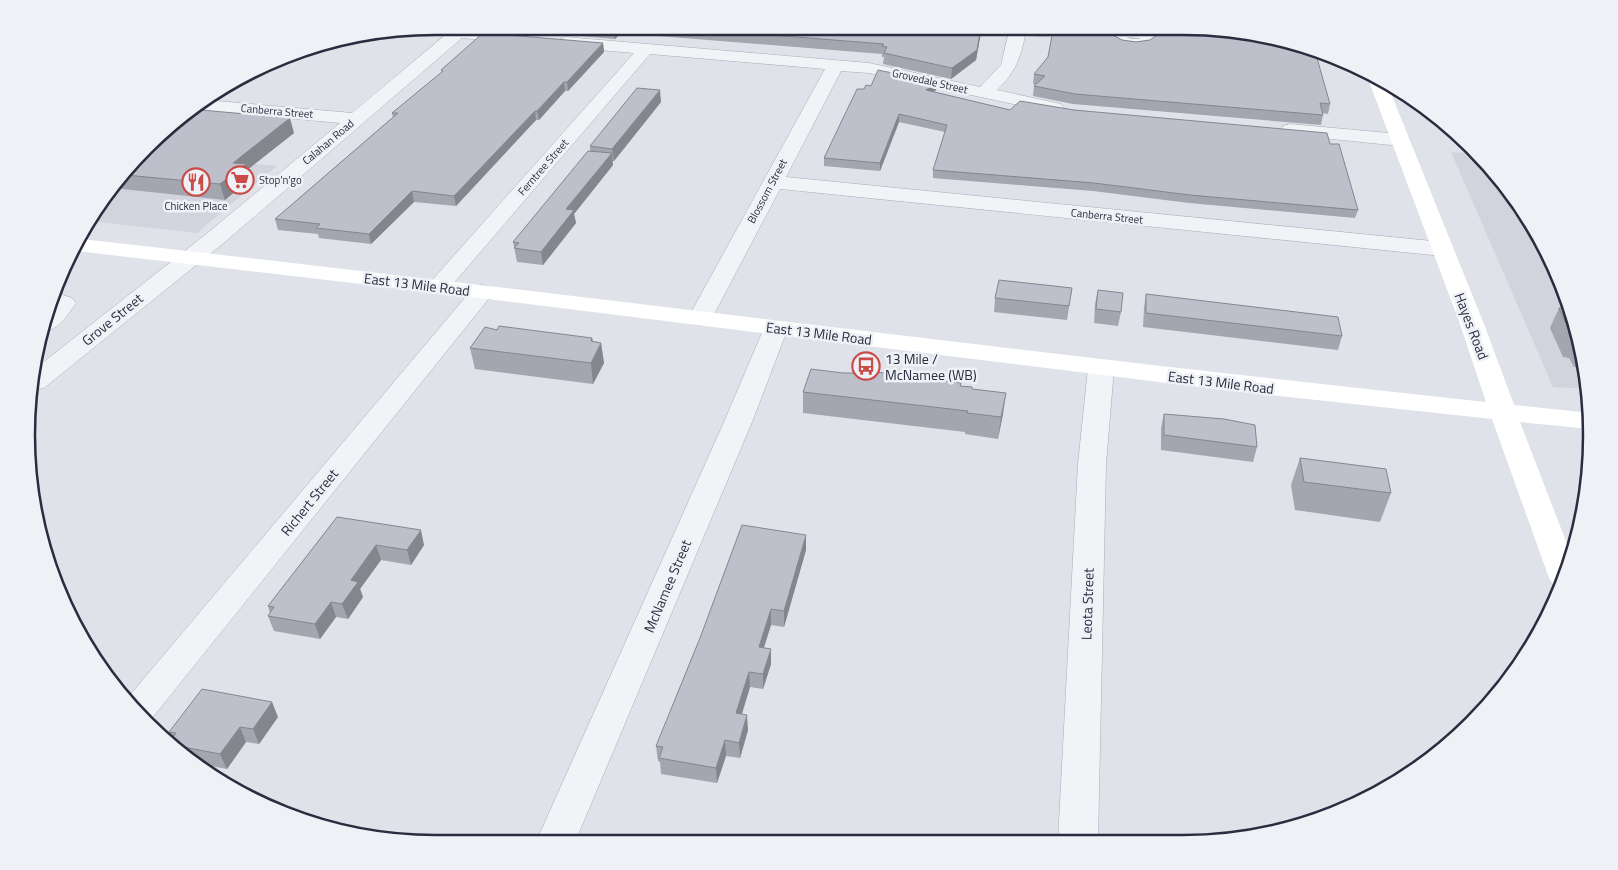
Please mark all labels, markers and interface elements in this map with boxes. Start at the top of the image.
street label: Grovedale Street [891,65,970,98]
street label: Canberra Street [240,100,314,122]
street label: Calahan Road [299,115,357,168]
street label: Ferntree Street [514,135,572,199]
street label: Blossom Street [743,156,791,226]
supermarket icon: Stop'n'go [225,165,255,195]
restaurant icon: Chicken Place [181,167,211,197]
place label: Stop'n'go [259,172,302,188]
place label: Chicken Place [165,198,228,214]
street label: Canberra Street [1070,204,1144,228]
street label: East 13 Mile Road [363,267,471,301]
street label: Grove Street [77,288,147,350]
street label: Hayes Road [1450,290,1494,362]
street label: East 13 Mile Road [765,316,873,350]
place label: 13 Mile / McNamee (WB) [885,348,977,385]
bus stop icon: 13 Mile / McNamee (WB) [851,351,881,381]
street label: East 13 Mile Road [1167,365,1275,399]
street label: Richert Street [275,464,343,540]
street label: McNamee Street [638,536,696,636]
street label: Leota Street [1075,568,1099,640]

